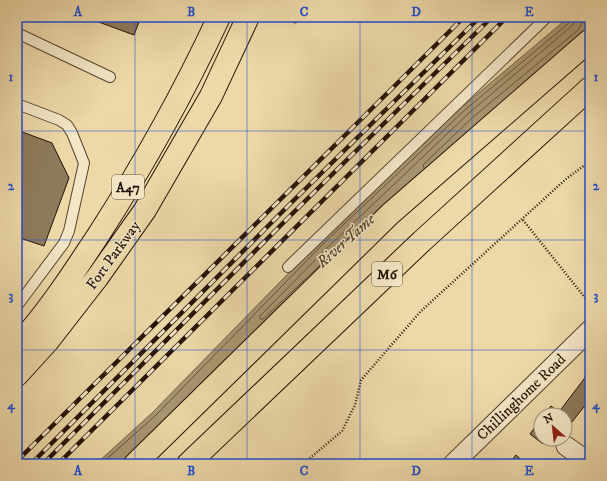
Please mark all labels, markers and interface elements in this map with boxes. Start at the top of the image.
text: A [73,4,83,20]
text: B [187,4,195,20]
text: C [300,4,309,20]
text: D [411,4,421,20]
text: E [524,4,534,20]
text: 1 [9,69,14,85]
text: 1 [594,69,599,85]
road number: A47 [112,175,144,199]
text: 2 [8,178,15,194]
text: 2 [593,178,600,194]
water label: River Tame [312,209,379,273]
street label: Fort Parkway [82,216,145,293]
road number: M6 [372,262,402,286]
text: 3 [9,288,14,304]
text: 3 [594,288,599,304]
street label: Chillinghome Road [473,350,570,445]
text: 4 [6,397,15,414]
text: 4 [591,397,600,414]
north arrow [533,407,573,447]
text: N [542,411,556,427]
text: A [73,463,83,479]
text: B [187,463,195,479]
text: C [300,463,309,479]
text: D [411,463,421,479]
text: E [524,463,534,479]

